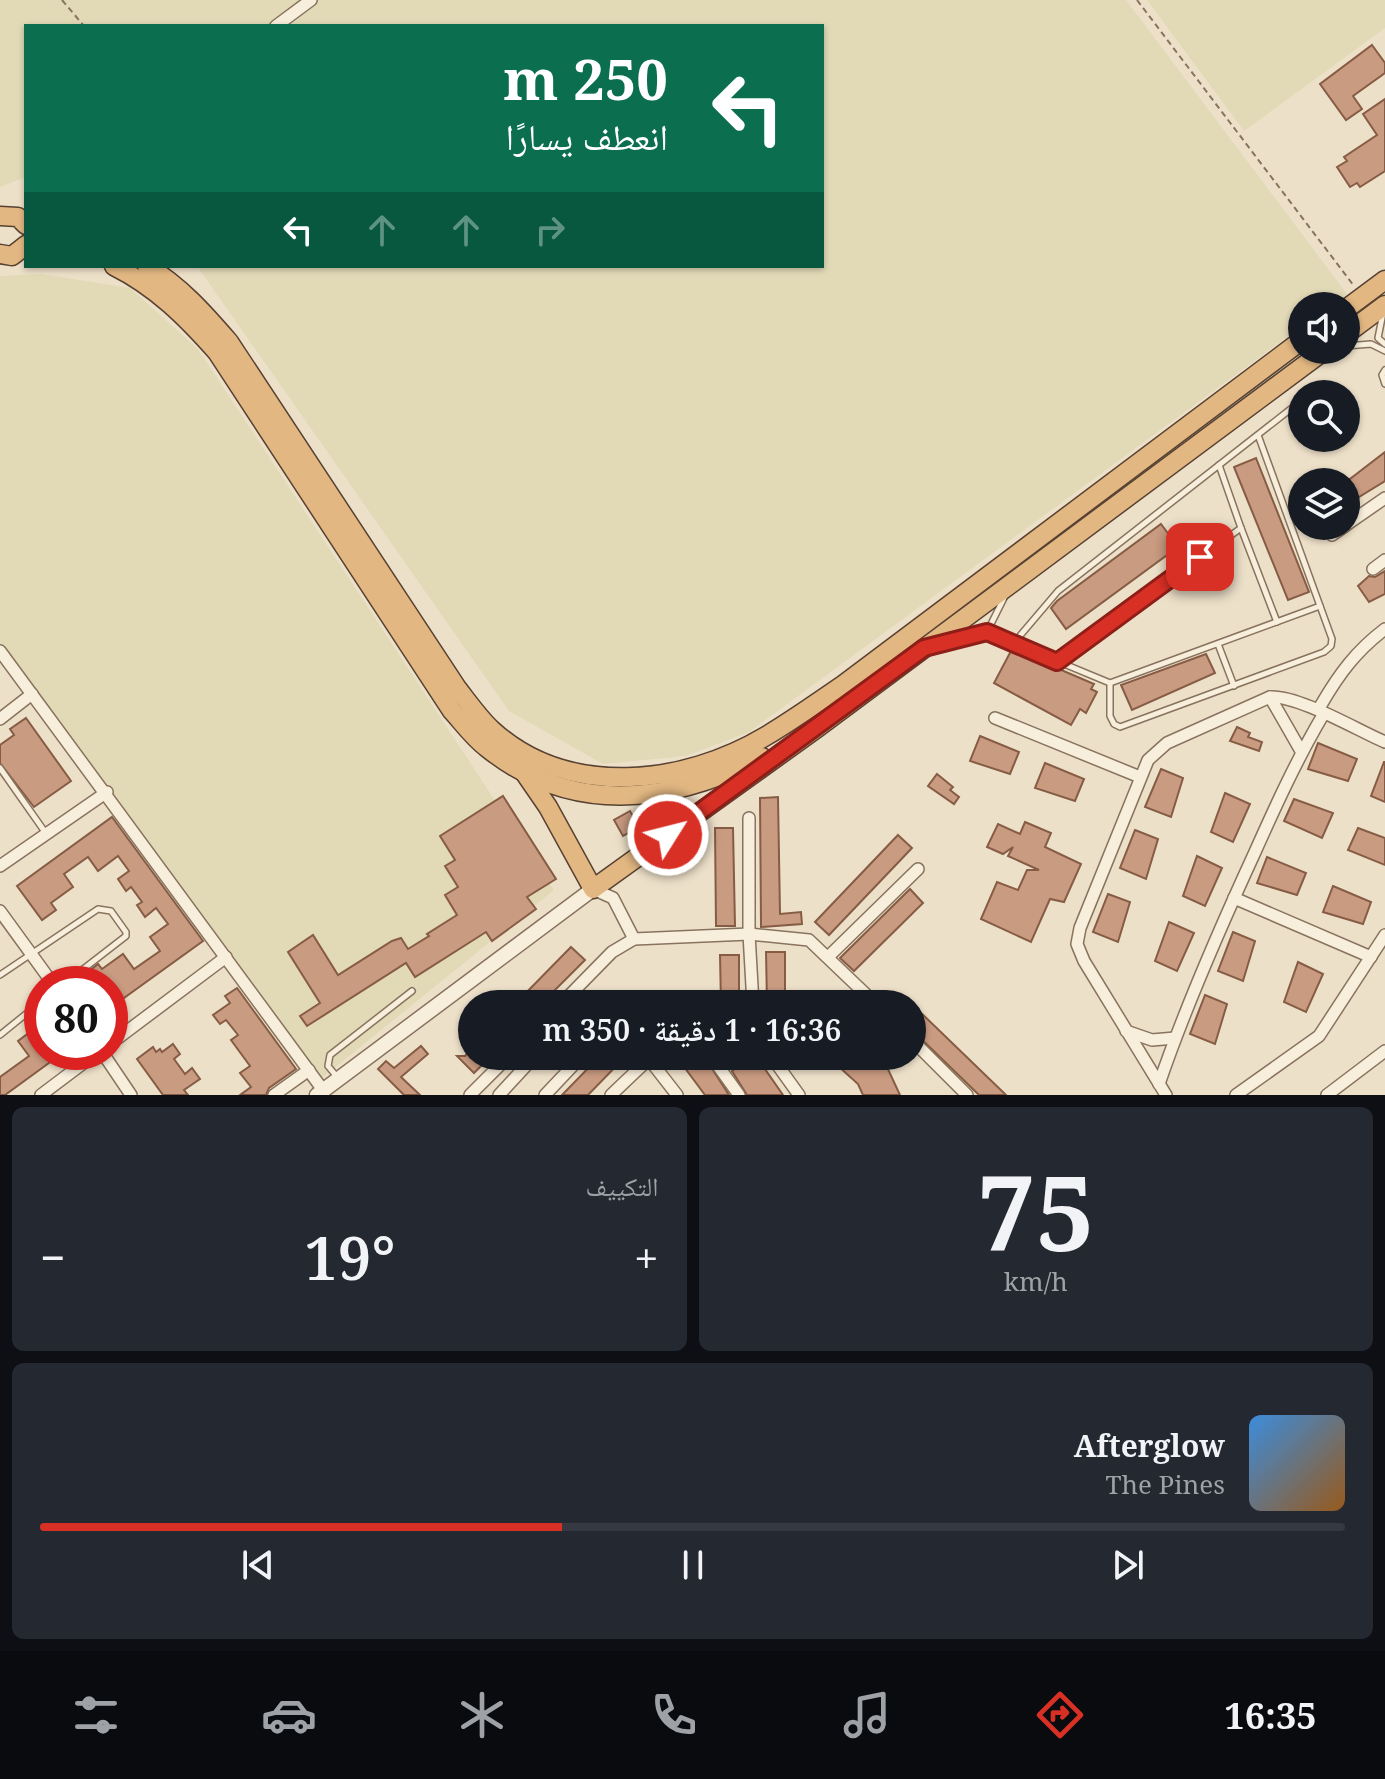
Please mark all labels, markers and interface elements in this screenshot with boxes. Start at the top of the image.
text: 250 m [503,40,668,116]
icon: left [696,56,800,160]
text: انعطف يسارًا [505,112,668,161]
icon: left [276,208,320,252]
icon: ahead [360,208,404,252]
icon: ahead [444,208,488,252]
icon: right [528,208,572,252]
map controls [1288,292,1360,540]
button: sound [1288,292,1360,364]
button: search [1288,380,1360,452]
button: layers [1288,468,1360,540]
pin [1166,523,1234,591]
icon: arrive [1178,535,1222,579]
position arrow [626,793,710,877]
speed limit sign: 80 [24,966,128,1070]
text: 16:36 · 1 دقيقة · 350 m [543,1009,841,1050]
text: 75 [977,1140,1095,1281]
text: التكييف [586,1168,659,1204]
text: 19° [304,1216,395,1298]
text: − [40,1227,65,1287]
text: + [634,1227,659,1287]
text: km/h [1004,1263,1068,1299]
text: Afterglow [1074,1425,1225,1466]
text: The Pines [1105,1466,1225,1502]
icon: previous [236,1543,280,1587]
icon: pause [671,1543,715,1587]
icon: next [1106,1543,1150,1587]
icon: filters [68,1687,124,1743]
icon: car [261,1687,317,1743]
icon: climate [454,1687,510,1743]
icon: phone [646,1687,702,1743]
icon: music [839,1687,895,1743]
icon: directions [1032,1687,1088,1743]
text: 16:35 [1224,1691,1317,1740]

